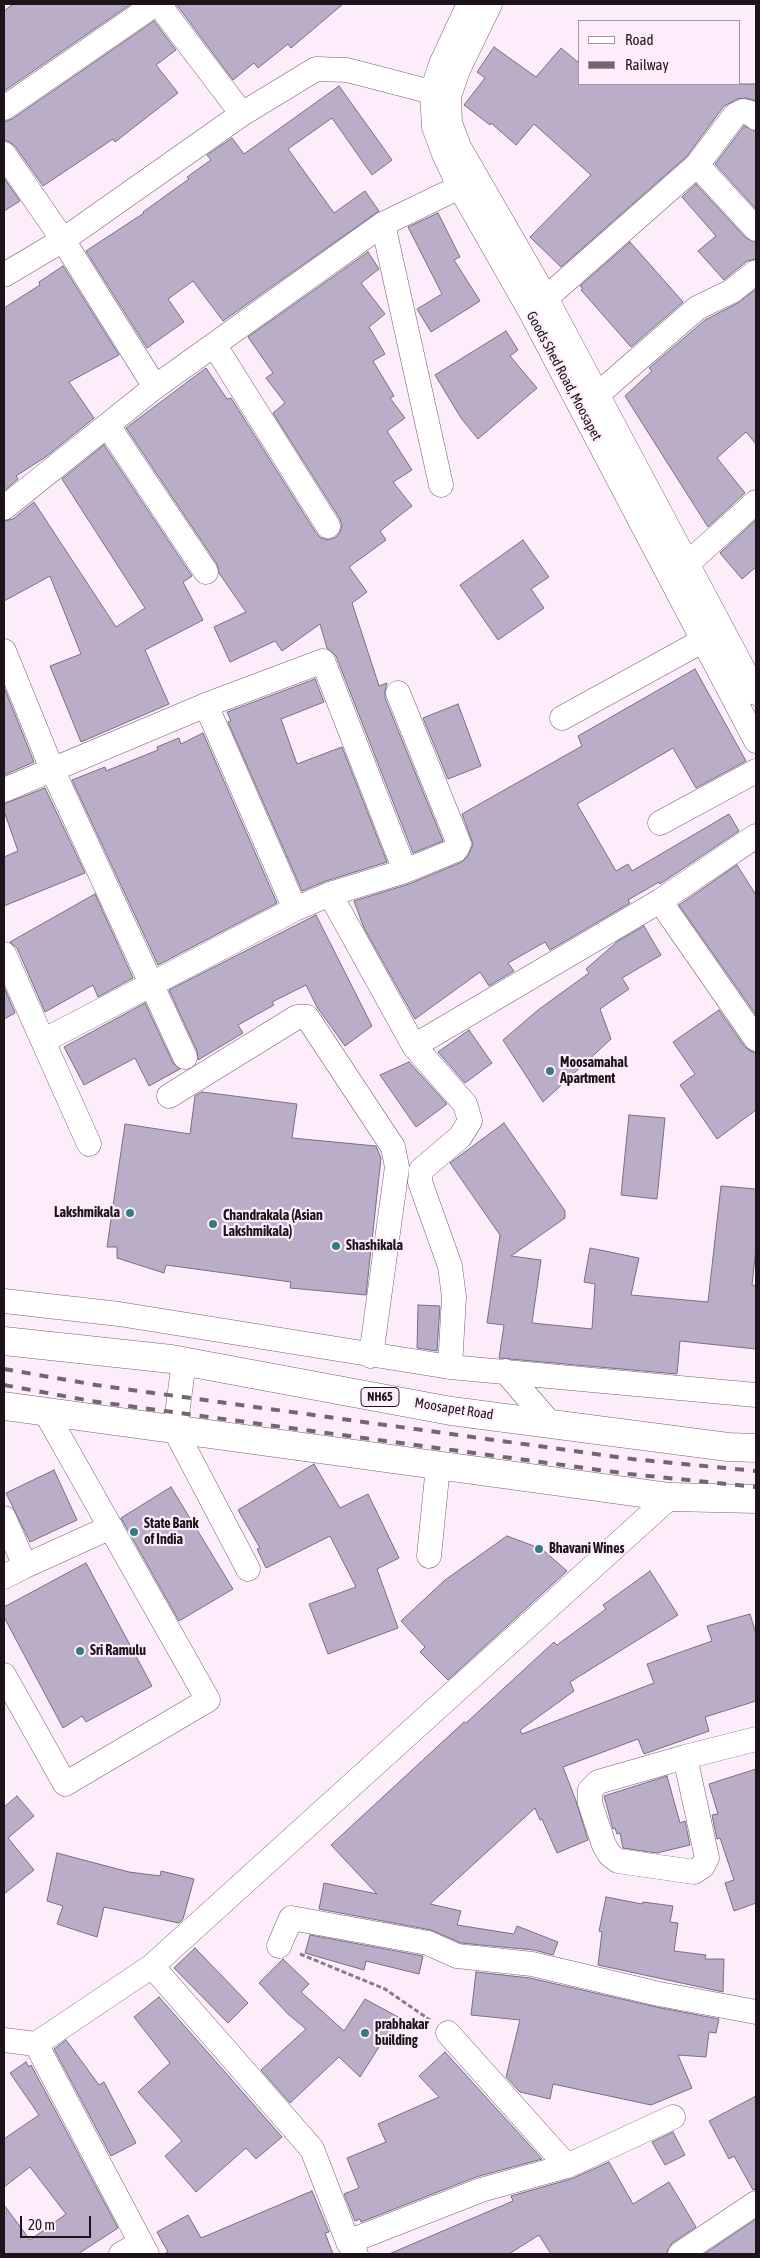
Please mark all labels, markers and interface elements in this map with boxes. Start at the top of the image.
legend [578,20,740,85]
text: Road [625,31,654,48]
text: Railway [625,56,669,73]
street label: Goods Shed Road, Moosapet [523,309,605,443]
place label: Moosamahal Apartment [560,1055,628,1088]
marker: Moosamahal Apartment [544,1065,556,1077]
place label: Lakshmikala [54,1205,120,1221]
marker: Lakshmikala [124,1207,136,1219]
place label: Chandrakala (Asian Lakshmikala) [223,1208,323,1240]
marker: Chandrakala (Asian Lakshmikala) [207,1218,219,1230]
place label: Shashikala [346,1238,403,1254]
marker: Shashikala [330,1240,342,1252]
road number: NH65 [361,1388,399,1406]
street label: Moosapet Road [413,1394,495,1424]
place label: State Bank of India [144,1516,199,1548]
marker: State Bank of India [128,1526,140,1538]
place label: Bhavani Wines [549,1541,624,1557]
marker: Bhavani Wines [533,1543,545,1555]
place label: Sri Ramulu [90,1643,146,1659]
marker: Sri Ramulu [74,1645,86,1657]
place label: prabhakar building [375,2017,429,2050]
marker: prabhakar building [359,2027,371,2039]
scale bar [22,2206,94,2238]
text: 20 m [28,2216,55,2233]

